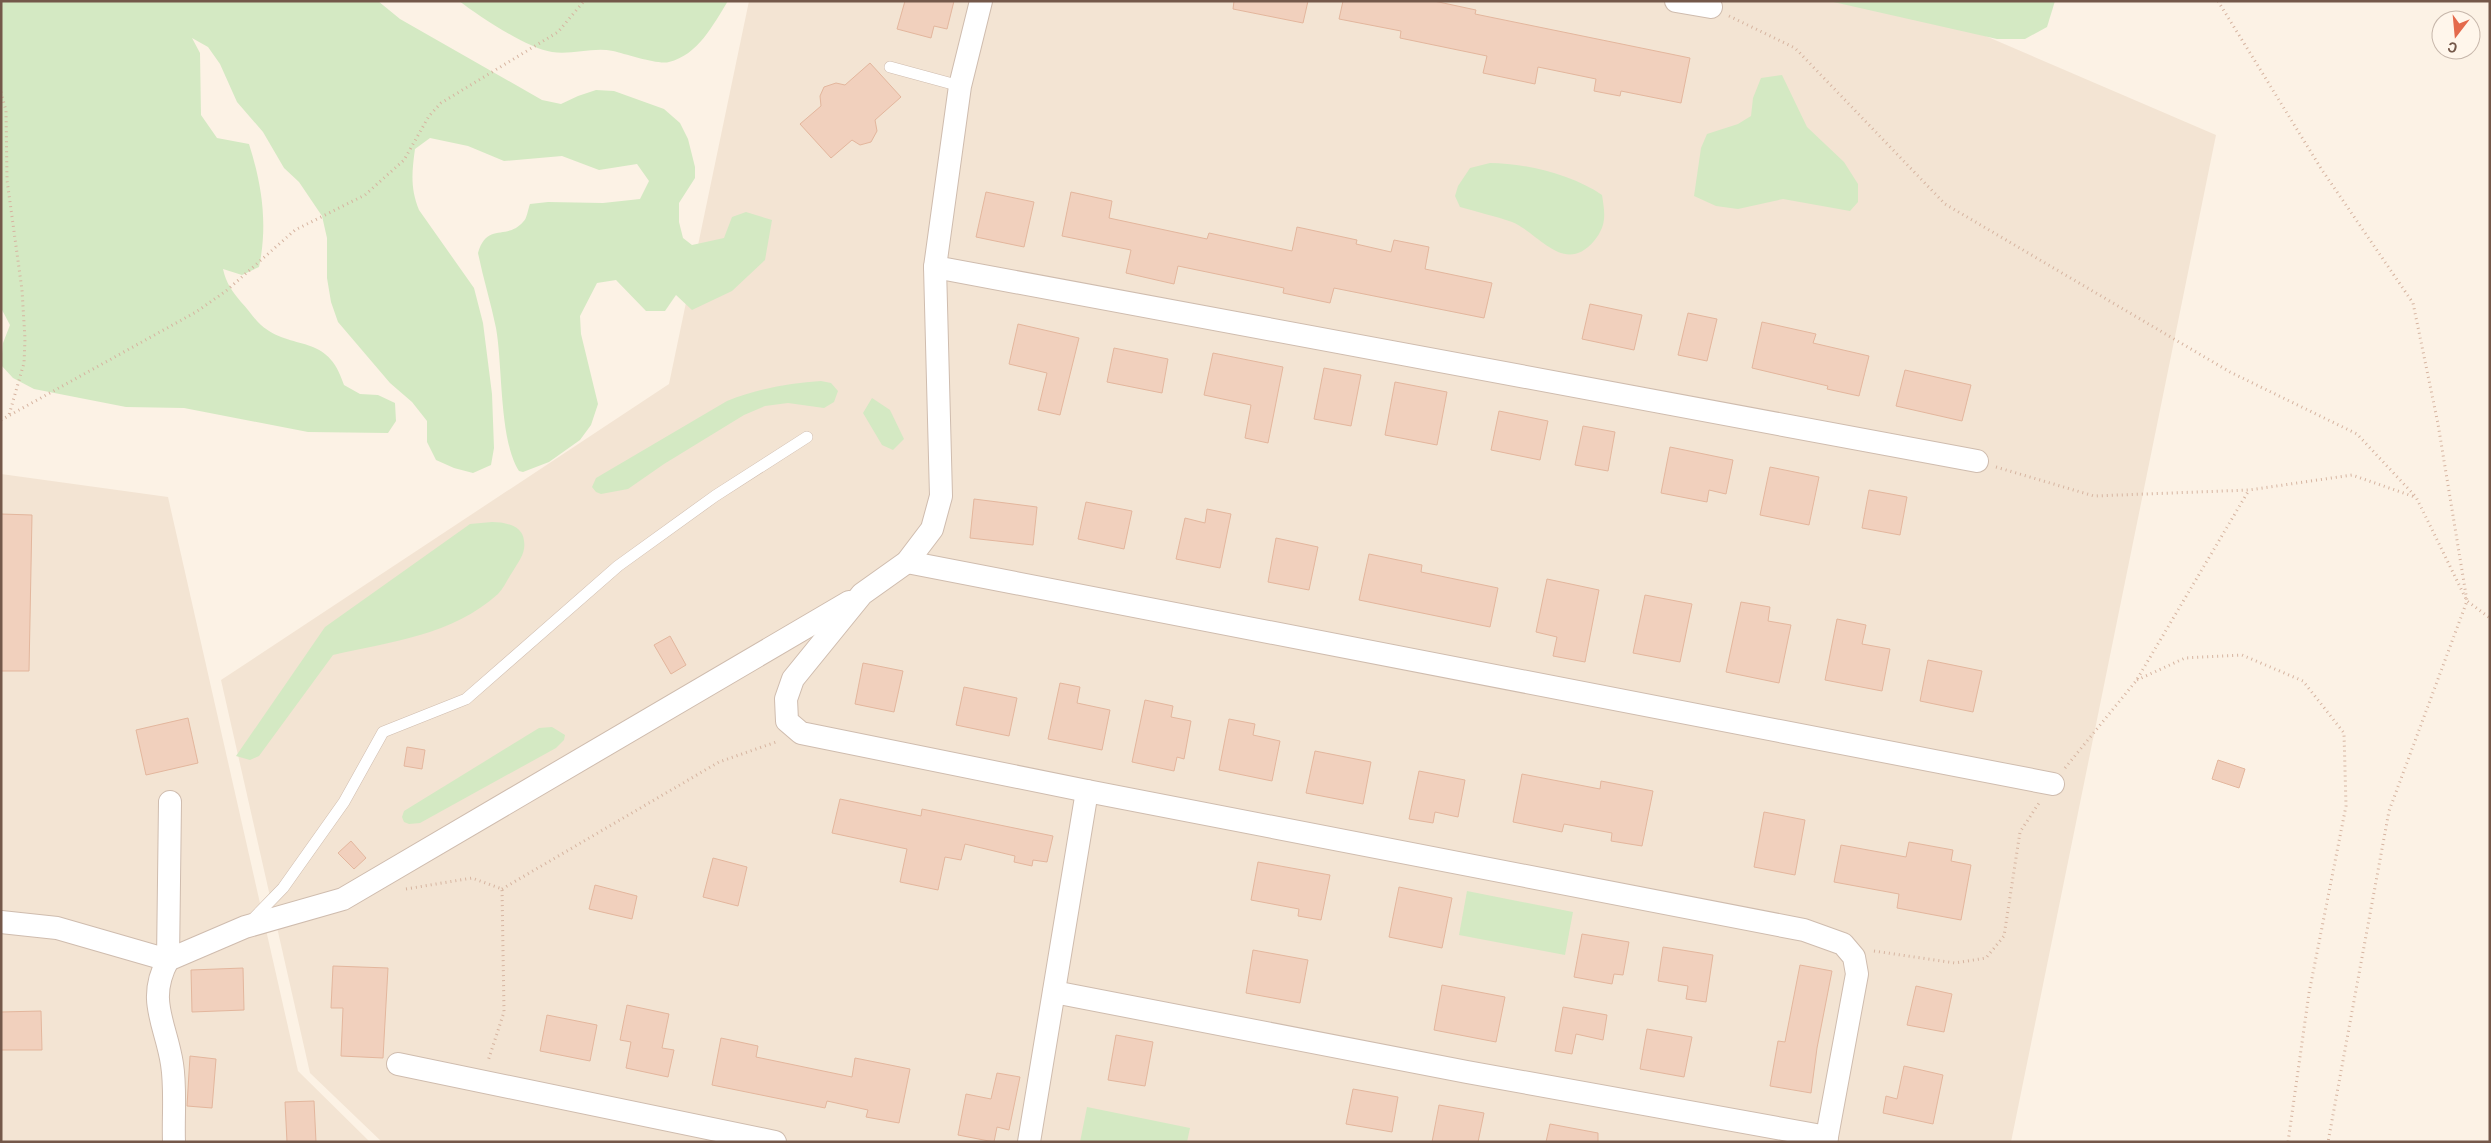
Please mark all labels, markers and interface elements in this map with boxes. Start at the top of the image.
north arrow [2431,10,2481,60]
text: С [2446,39,2459,56]

